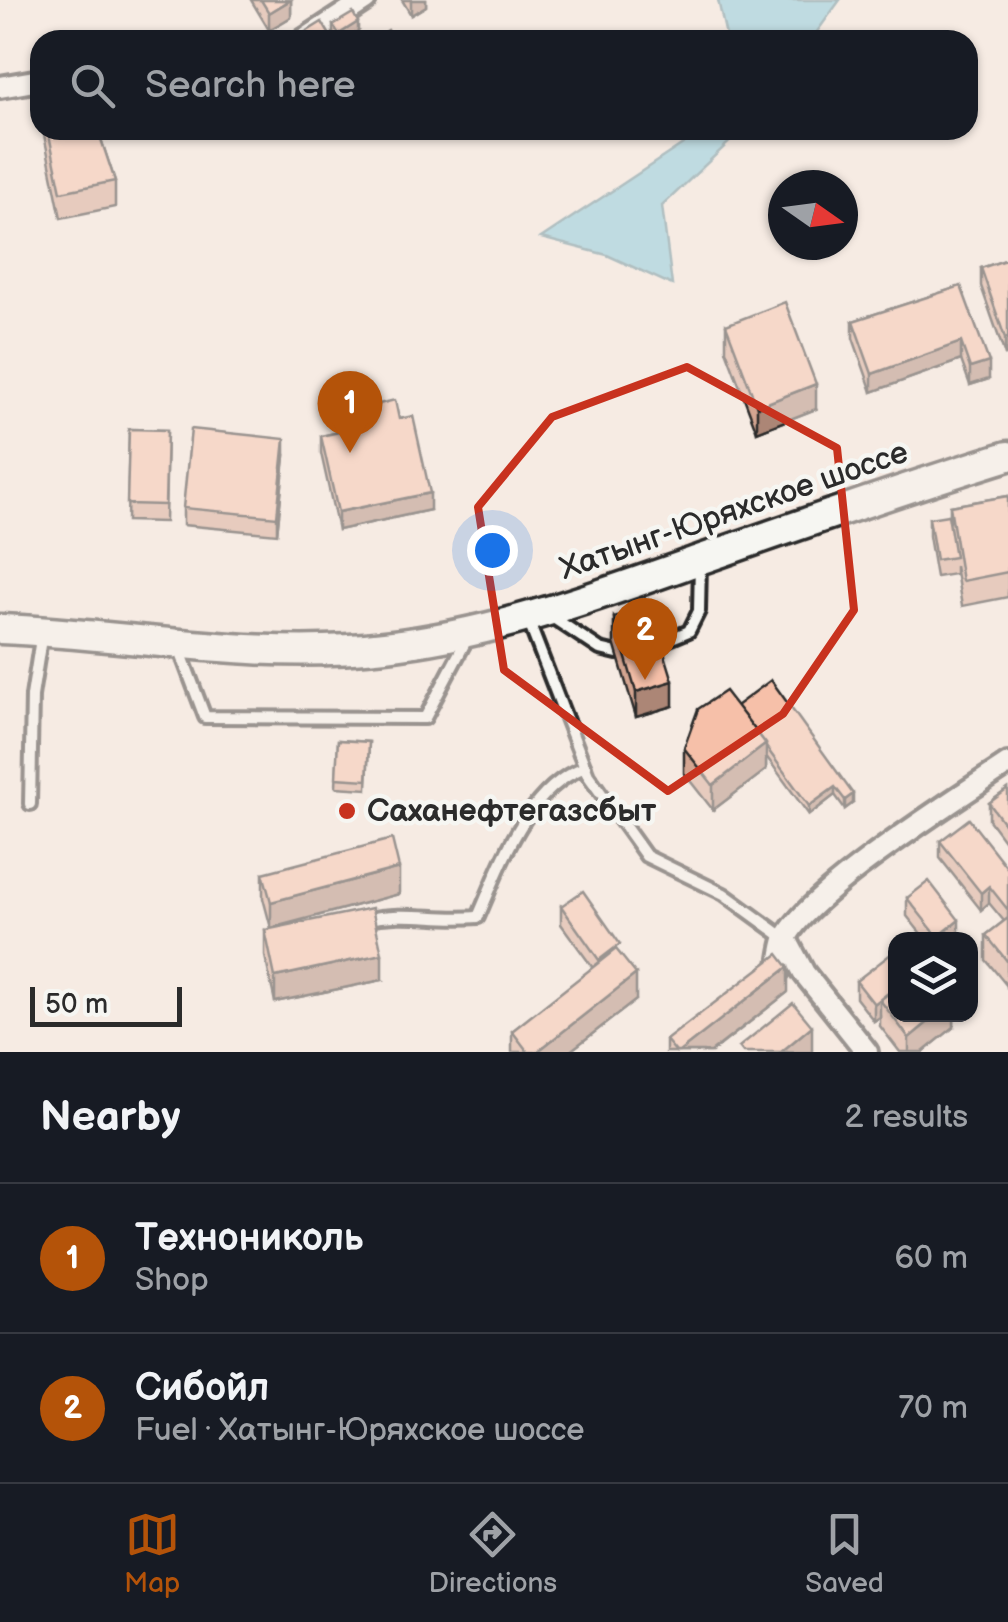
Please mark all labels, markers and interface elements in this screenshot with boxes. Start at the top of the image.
search box [30,30,978,140]
icon: search [65,58,120,113]
text: Search here [145,63,356,108]
north arrow [768,170,858,260]
pin: 1 [318,370,382,453]
street label: Хатынг-Юряхское шоссе [555,433,913,589]
your location [467,525,518,576]
pin: 2 [612,598,678,680]
place label: Саханефтегазсбыт [367,792,657,831]
marker: Саханефтегазсбыт [336,800,358,822]
map controls [888,932,978,1022]
button: layers [888,932,978,1022]
scale bar [30,982,182,1026]
text: 50 m [45,988,108,1021]
text: Nearby [40,1092,180,1143]
text: 2 results [844,1098,968,1137]
text: Технониколь [135,1216,363,1261]
text: 1 [66,1239,79,1278]
text: 60 m [895,1239,968,1278]
text: Shop [135,1261,209,1300]
text: Сибойл [135,1366,269,1411]
text: 2 [63,1389,82,1428]
text: 70 m [898,1389,968,1428]
text: Fuel · Хатынг-Юряхское шоссе [135,1411,584,1450]
tab: Map [124,1507,180,1600]
tab: Directions [428,1507,557,1600]
tab: Saved [805,1507,884,1600]

